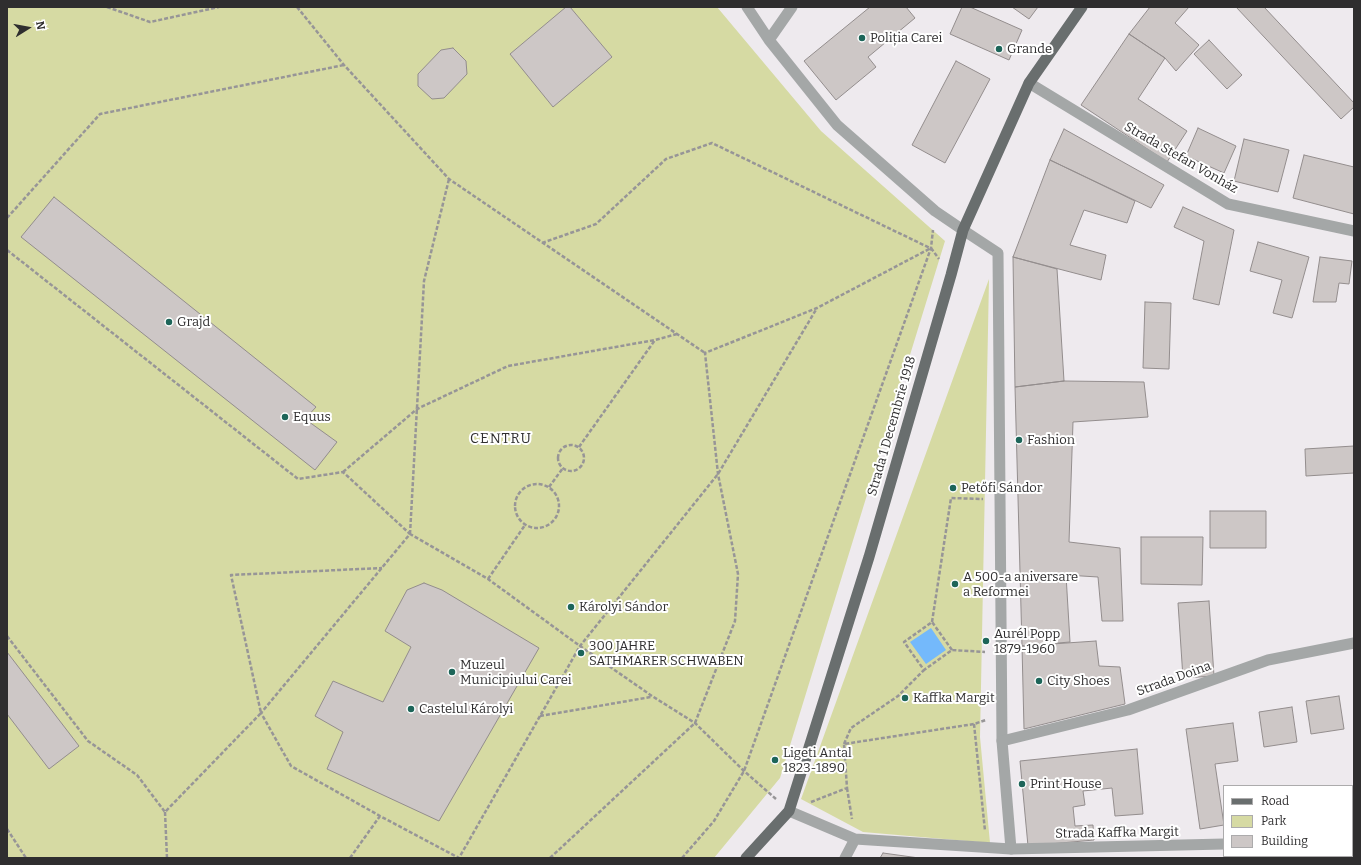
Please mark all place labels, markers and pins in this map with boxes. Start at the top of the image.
place label: Poliția Carei [870,30,942,46]
marker: Poliția Carei [857,33,867,43]
place label: Grande [1007,41,1052,57]
marker: Grande [994,44,1004,54]
place label: Grajd [177,314,210,330]
marker: Grajd [164,317,174,327]
place label: Equus [293,409,331,425]
marker: Equus [280,412,290,422]
place label: Fashion [1027,432,1075,448]
marker: Fashion [1014,435,1024,445]
place label: Petőfi Sándor [961,480,1043,496]
marker: Petőfi Sándor [948,483,958,493]
place label: A 500-a aniversare a Reformei [963,569,1078,600]
marker: A 500-a aniversare a Reformei [950,579,960,589]
place label: Károlyi Sándor [579,599,668,615]
marker: Károlyi Sándor [566,602,576,612]
place label: Aurél Popp 1879-1960 [994,626,1060,657]
marker: Aurél Popp 1879-1960 [981,636,991,646]
place label: 300 JAHRE SATHMARER SCHWABEN [589,638,744,669]
marker: 300 JAHRE SATHMARER SCHWABEN [576,648,586,658]
place label: Muzeul Municipiului Carei [460,657,572,688]
marker: Muzeul Municipiului Carei [447,667,457,677]
place label: City Shoes [1047,673,1110,689]
marker: City Shoes [1034,676,1044,686]
place label: Kaffka Margit [913,690,995,706]
marker: Kaffka Margit [900,693,910,703]
place label: Castelul Károlyi [419,701,513,717]
marker: Castelul Károlyi [406,704,416,714]
place label: Ligeti Antal 1823-1890 [783,745,852,776]
marker: Ligeti Antal 1823-1890 [770,755,780,765]
place label: Print House [1030,776,1102,792]
marker: Print House [1017,779,1027,789]

